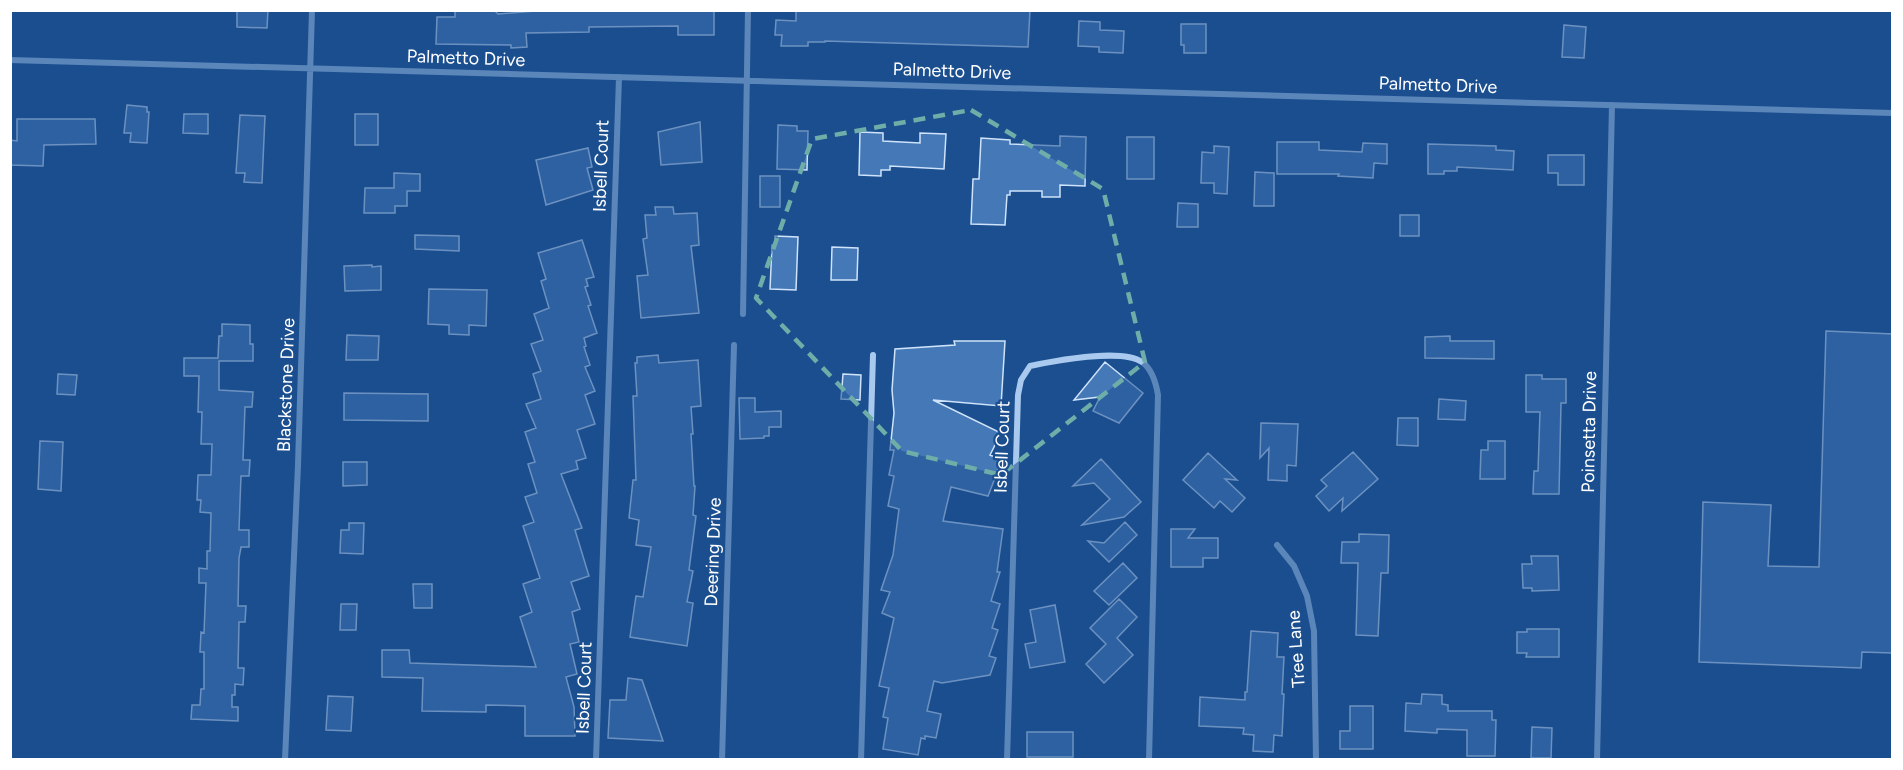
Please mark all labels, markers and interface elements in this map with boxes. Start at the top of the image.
street label: Palmetto Drive [406,45,526,71]
street label: Palmetto Drive [892,58,1012,84]
street label: Palmetto Drive [1378,72,1498,98]
street label: Isbell Court [588,119,614,213]
street label: Blackstone Drive [273,317,299,452]
street label: Poinsetta Drive [1577,371,1601,493]
street label: Isbell Court [989,400,1015,494]
street label: Deering Drive [700,497,726,607]
street label: Tree Lane [1282,609,1310,689]
street label: Isbell Court [571,641,597,735]

